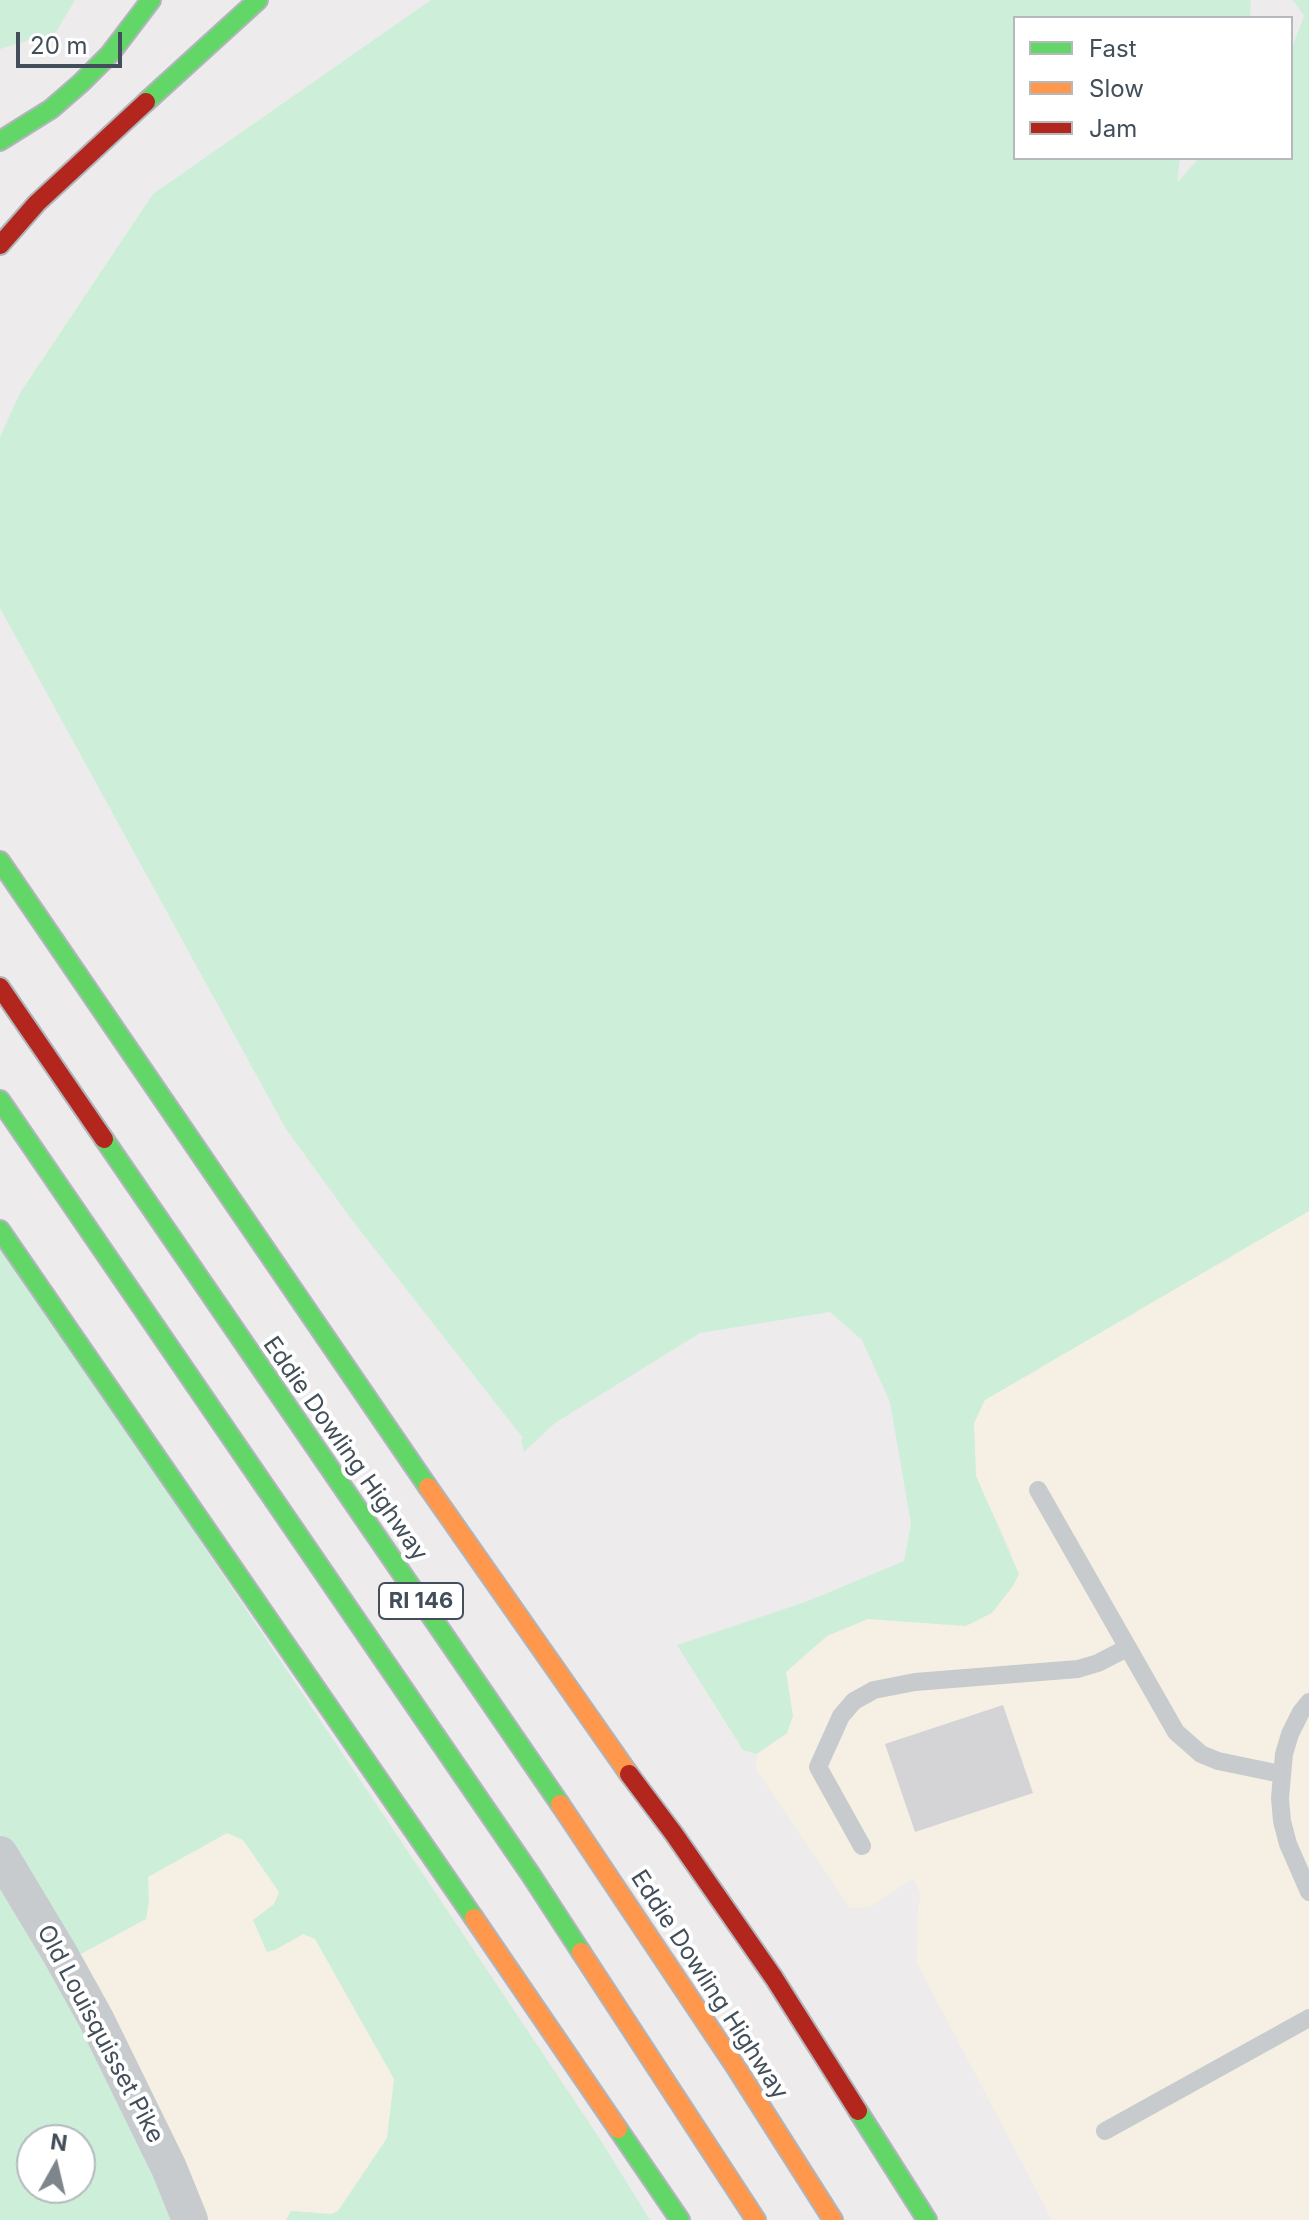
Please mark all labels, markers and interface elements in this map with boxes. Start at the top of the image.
scale bar [20,16,126,66]
legend [1013,16,1293,160]
text: 20 m [30,31,88,60]
text: Fast [1089,34,1137,63]
text: Slow [1089,74,1144,103]
text: Jam [1089,114,1137,143]
street label: Eddie Dowling Highway [257,1331,433,1567]
road number: RI 146 [379,1583,463,1619]
street label: Eddie Dowling Highway [624,1865,794,2105]
street label: Old Louisquisset Pike [30,1920,170,2148]
north arrow [16,2124,96,2204]
text: N [49,2128,69,2156]

